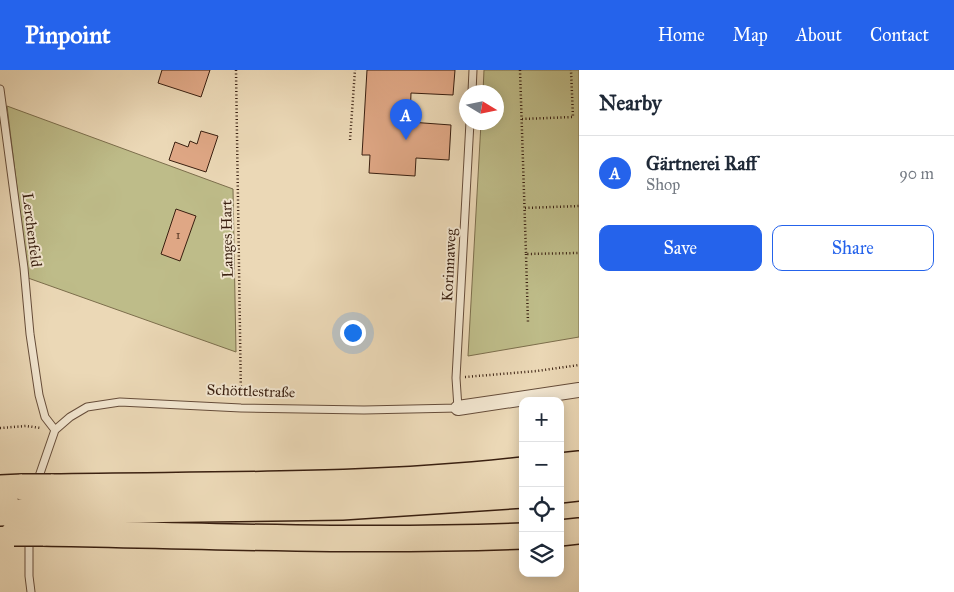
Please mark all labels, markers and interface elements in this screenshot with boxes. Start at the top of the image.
text: Pinpoint [25,20,111,50]
text: Home [658,24,705,46]
text: Map [733,24,768,46]
text: About [796,24,842,46]
text: Contact [870,24,929,46]
north arrow [459,85,504,130]
text: Nearby [599,90,662,116]
pin: A [390,99,422,140]
text: Gärtnerei Raff [646,152,757,175]
text: A [610,164,620,183]
text: 90 m [899,164,934,183]
text: Shop [646,175,680,194]
street label: Lerchenfeld [19,192,46,269]
street label: Langes Hart [217,199,237,278]
button: Save [599,225,762,271]
button: Share [772,225,934,271]
street label: Korinnaweg [438,227,460,302]
house number: 1 [176,228,181,242]
your location [340,320,366,346]
street label: Schöttlestraße [206,380,296,402]
map controls [519,397,564,577]
button: + [519,397,564,442]
button: − [519,442,564,487]
button: locate [519,487,564,532]
button: layers [519,532,564,577]

